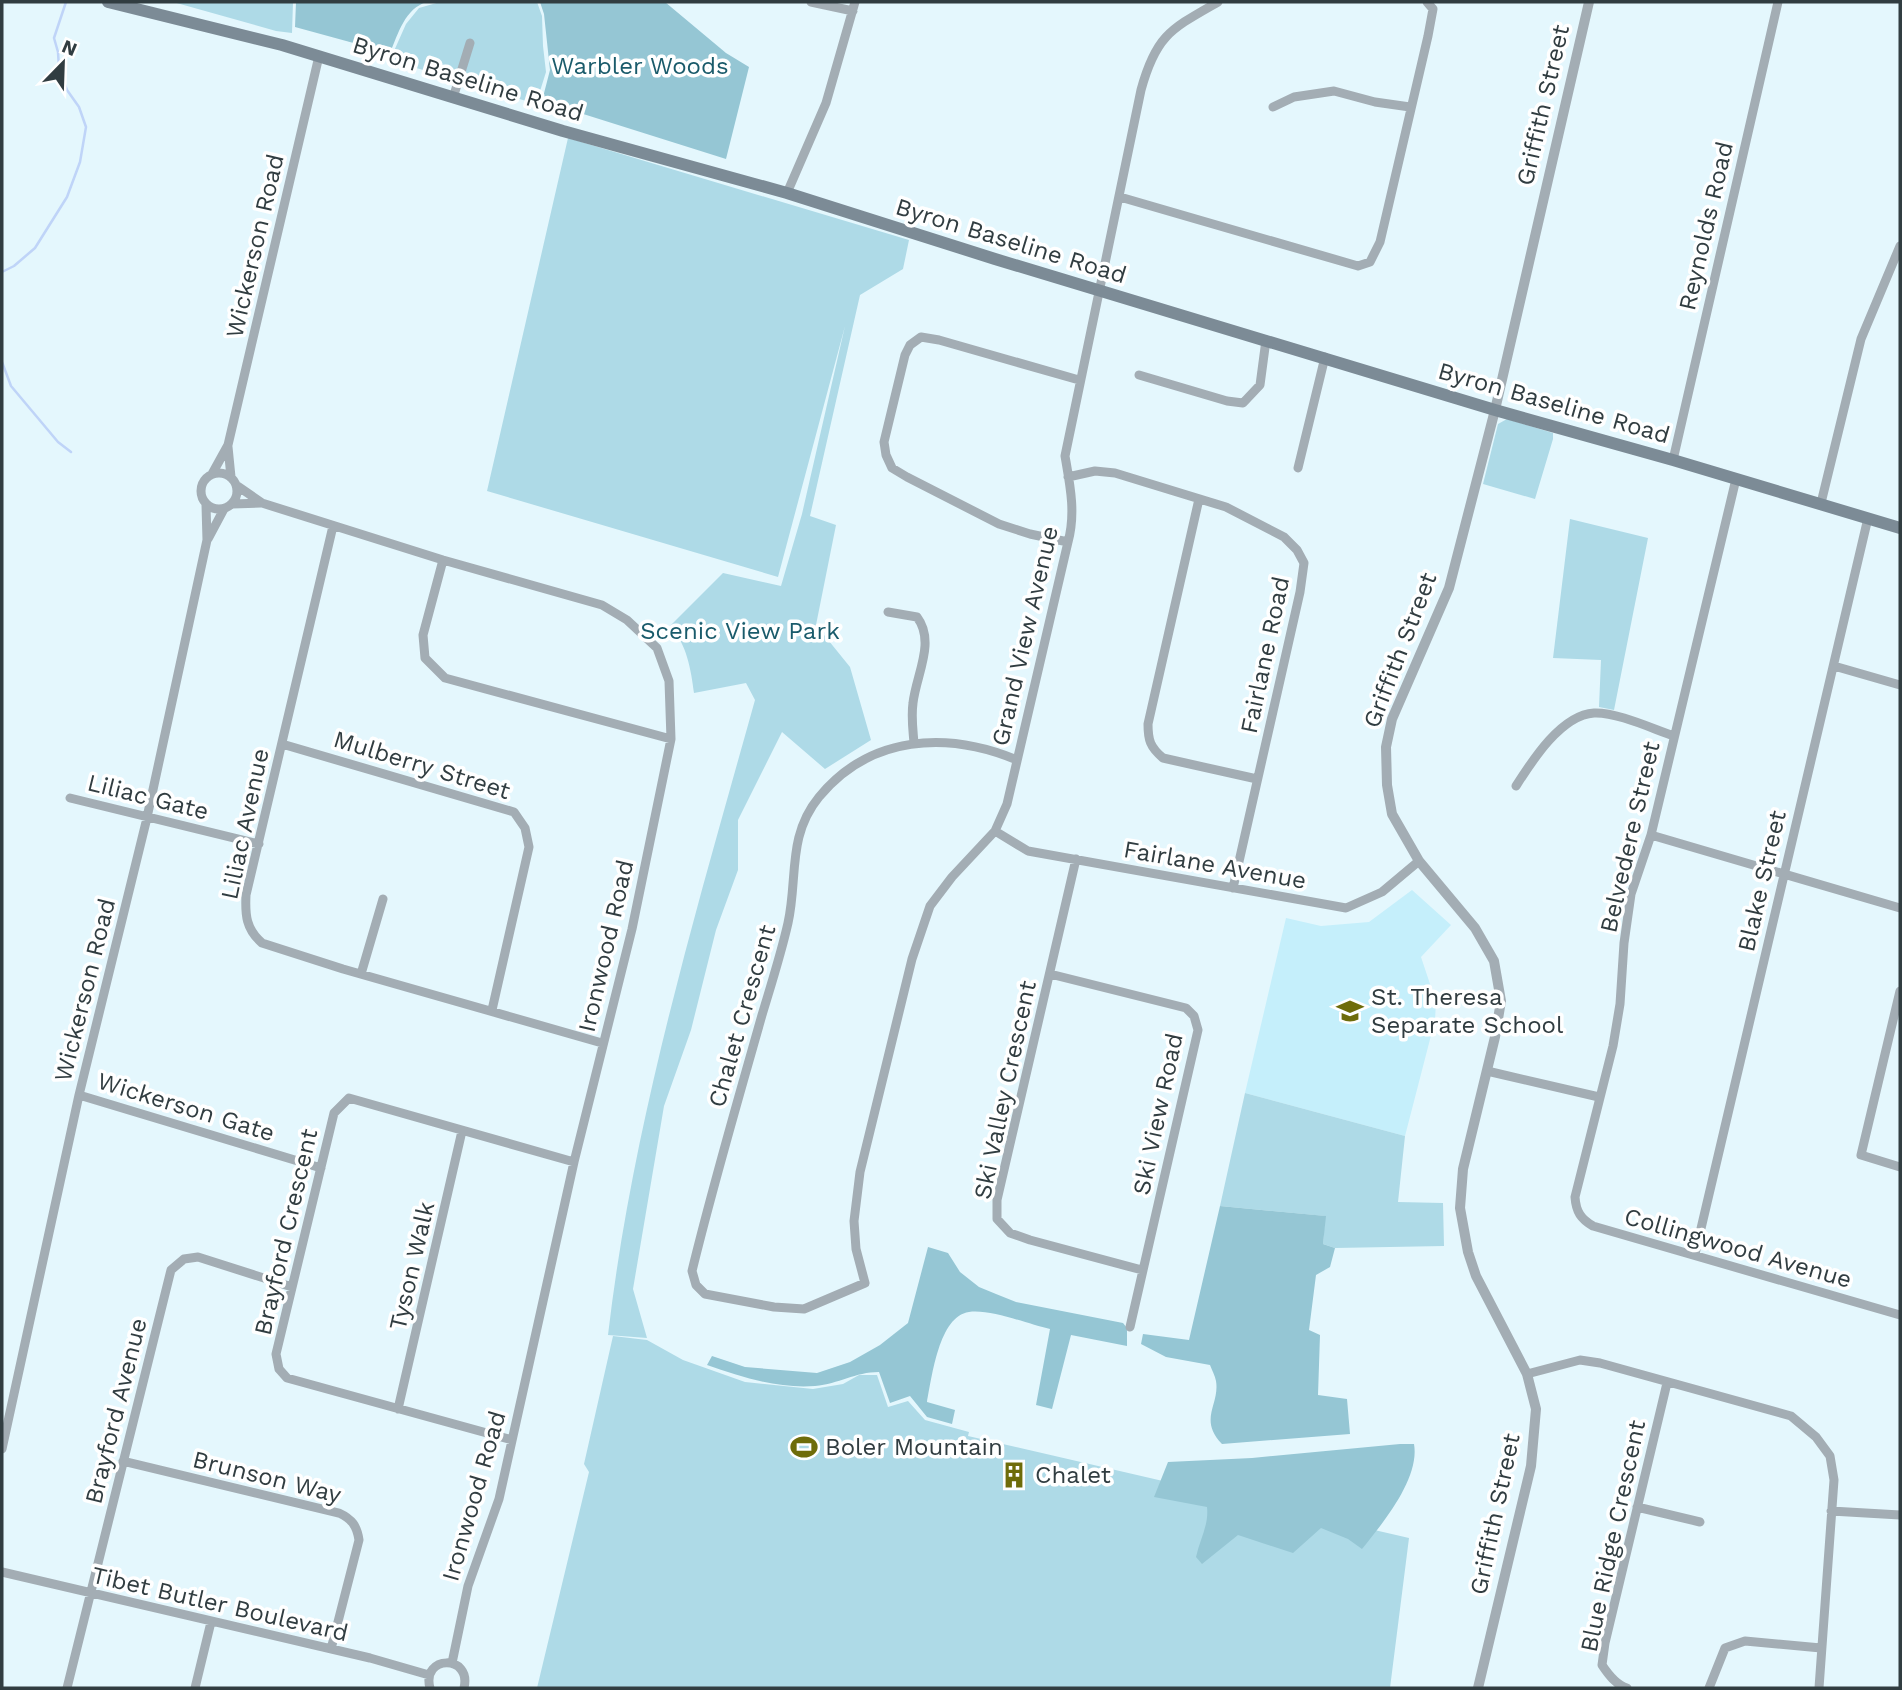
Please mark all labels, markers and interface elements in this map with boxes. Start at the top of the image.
street label: Griffith Street [1511,22,1575,188]
north arrow [28,28,98,98]
street label: Byron Baseline Road [349,31,587,127]
text: N [58,34,80,61]
park label: Warbler Woods [551,52,729,80]
street label: Reynolds Road [1673,139,1739,313]
street label: Wickerson Road [220,151,290,341]
street label: Byron Baseline Road [892,193,1130,289]
street label: Byron Baseline Road [1435,356,1673,450]
street label: Grand View Avenue [986,523,1064,749]
street label: Griffith Street [1358,568,1442,732]
street label: Fairlane Road [1235,574,1295,736]
park label: Scenic View Park [640,617,840,645]
street label: Mulberry Street [330,725,514,805]
street label: Belvedere Street [1594,739,1666,935]
street label: Liliac Avenue [215,746,275,902]
street label: Liliac Gate [84,768,212,826]
street label: Blake Street [1732,808,1792,954]
street label: Fairlane Avenue [1122,835,1308,895]
street label: Ironwood Road [573,857,639,1035]
street label: Wickerson Road [49,895,121,1085]
street label: Chalet Crescent [703,922,781,1110]
street label: Ski Valley Crescent [968,978,1042,1202]
place label: St. Theresa Separate School [1371,983,1564,1039]
school or university icon: St. Theresa Separate School [1335,996,1365,1026]
street label: Ski View Road [1127,1031,1189,1197]
street label: Wickerson Gate [94,1067,278,1147]
street label: Brayford Crescent [249,1126,323,1338]
street label: Tyson Walk [384,1199,440,1333]
street label: Collingwood Avenue [1621,1202,1855,1294]
street label: Brayford Avenue [79,1315,153,1507]
street label: Ironwood Road [436,1408,512,1584]
street label: Blue Ridge Crescent [1575,1418,1651,1654]
street label: Griffith Street [1464,1431,1526,1597]
sports icon: Boler Mountain [789,1432,819,1462]
place label: Boler Mountain [825,1433,1003,1461]
street label: Brunson Way [190,1445,345,1509]
building icon: Chalet [999,1460,1029,1490]
place label: Chalet [1035,1461,1111,1489]
street label: Tibet Butler Boulevard [89,1561,351,1647]

